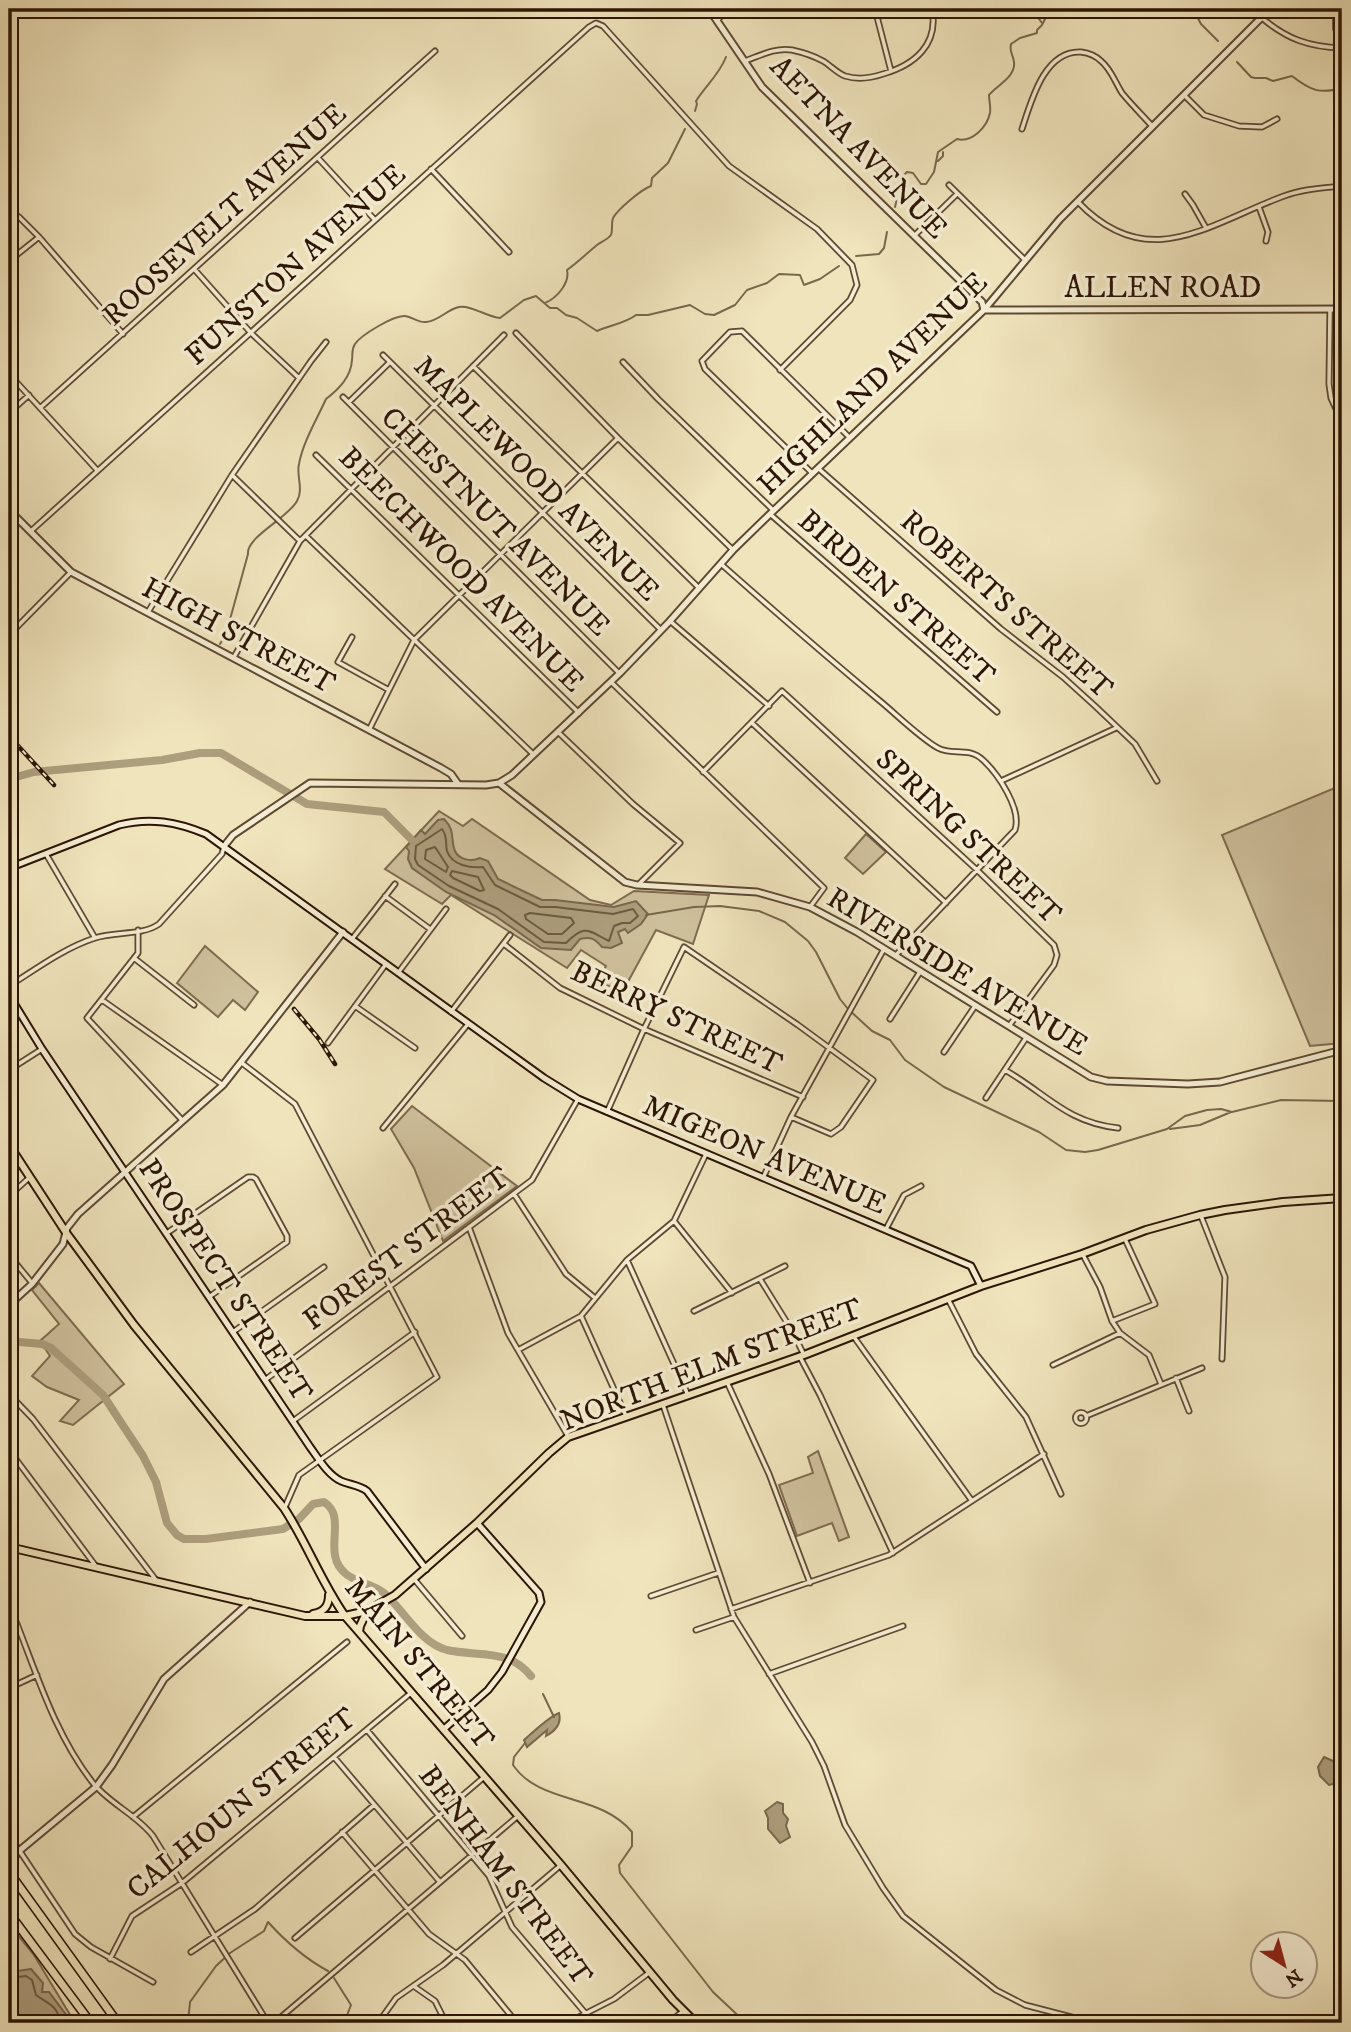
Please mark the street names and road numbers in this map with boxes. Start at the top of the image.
street label: AETNA AVENUE [761,49,955,247]
street label: ROOSEVELT AVENUE [95,96,355,334]
street label: FUNSTON AVENUE [178,156,414,374]
street label: HIGHLAND AVENUE [750,265,996,504]
street label: ALLEN ROAD [1065,270,1261,307]
street label: MAPLEWOOD AVENUE [405,348,667,610]
street label: CHESTNUT AVENUE [372,400,617,645]
street label: BEECHWOOD AVENUE [330,440,591,701]
street label: BIRDEN STREET [790,502,1002,694]
street label: ROBERTS STREET [892,503,1120,708]
street label: HIGH STREET [135,570,341,703]
street label: SPRING STREET [867,741,1069,933]
street label: RIVERSIDE AVENUE [820,880,1094,1065]
street label: BERRY STREET [565,953,788,1084]
street label: MIGEON AVENUE [637,1087,892,1223]
street label: PROSPECT STREET [130,1152,320,1410]
street label: FOREST STREET [296,1159,518,1339]
street label: NORTH ELM STREET [556,1291,868,1440]
street label: MAIN STREET [336,1570,502,1758]
street label: CALHOUN STREET [120,1700,364,1908]
street label: BENHAM STREET [410,1758,600,1994]

